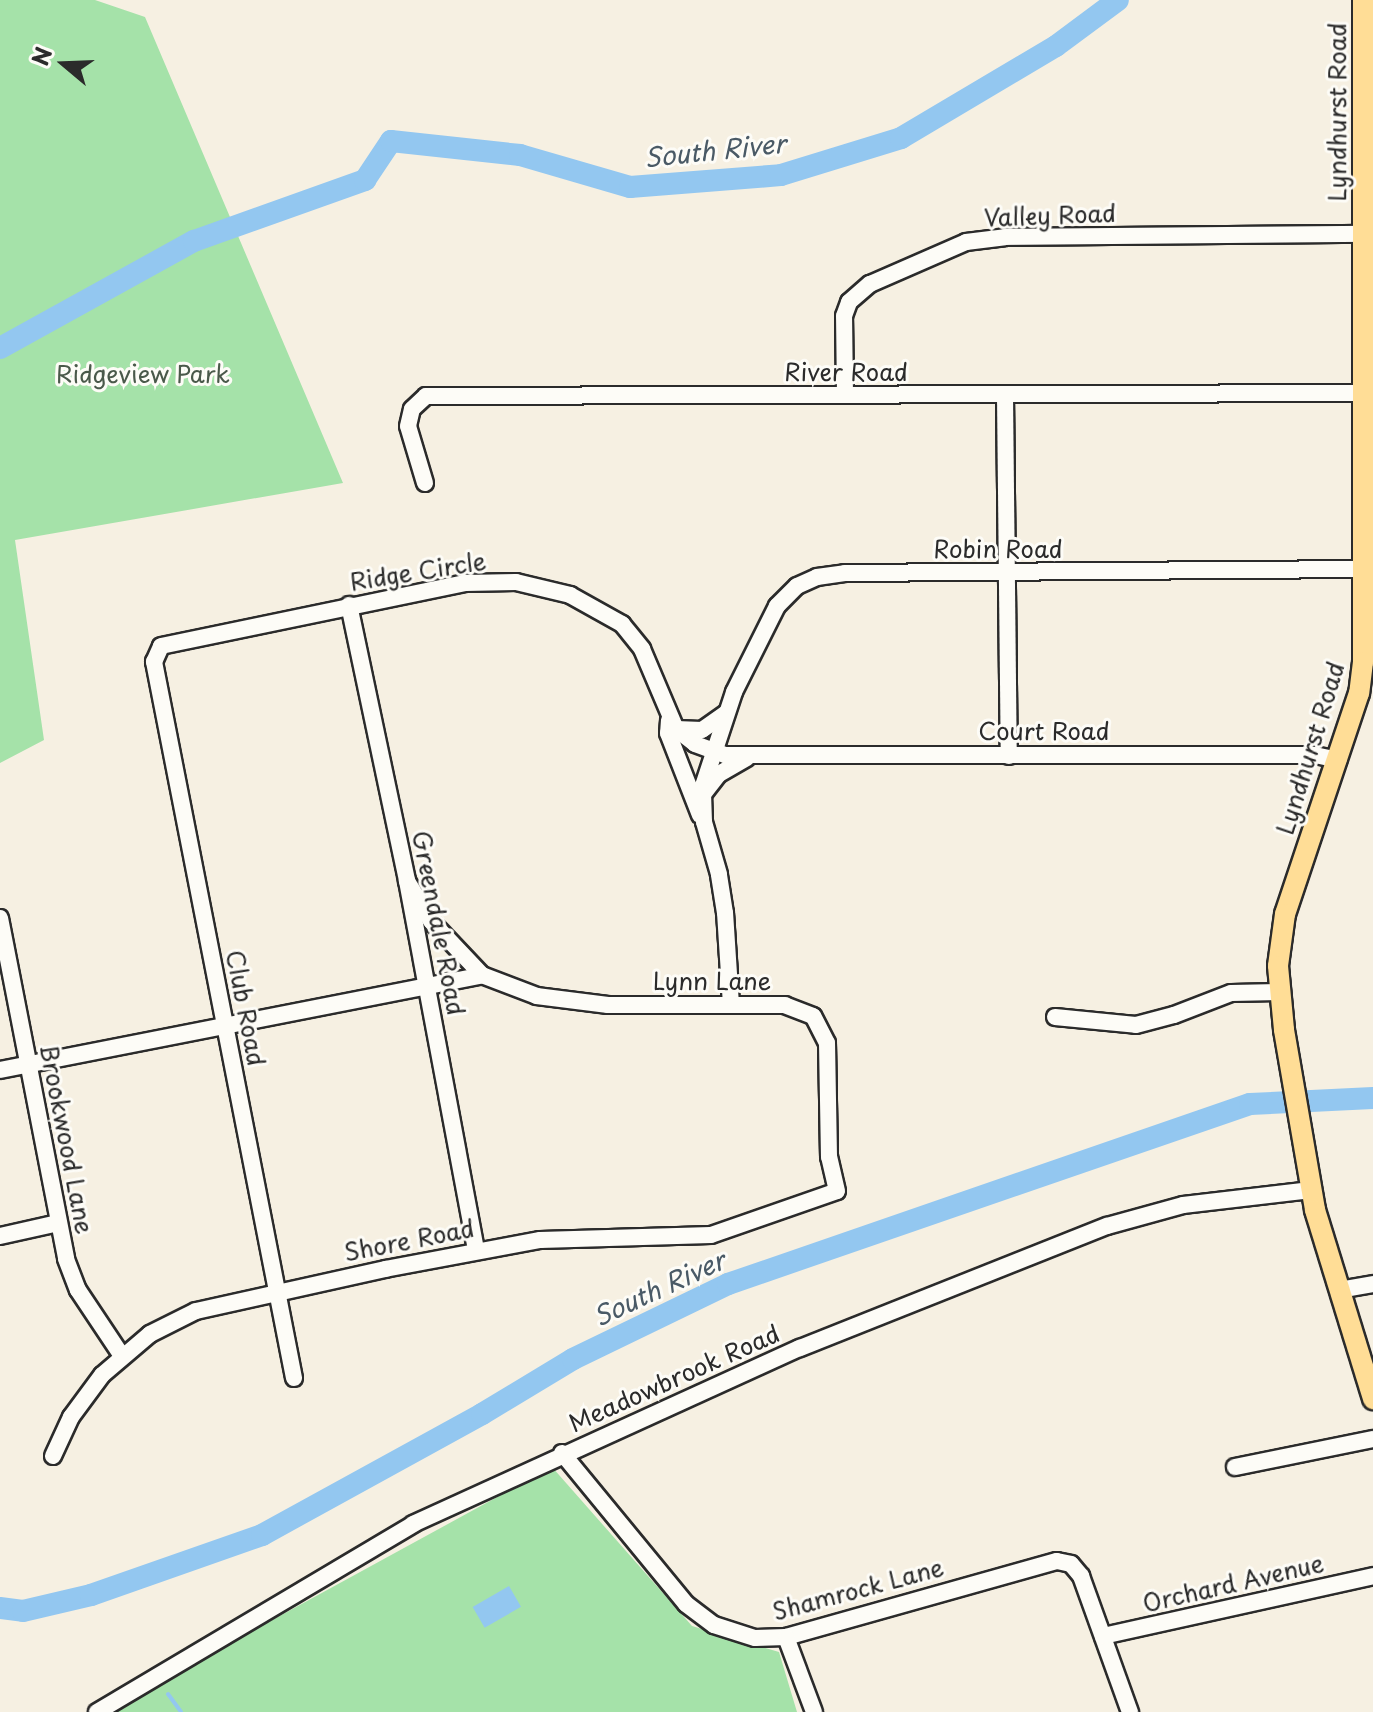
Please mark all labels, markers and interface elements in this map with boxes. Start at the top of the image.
street label: Lyndhurst Road [1323,22,1351,202]
north arrow [24,24,104,104]
text: N [22,42,59,70]
water label: South River [642,127,788,173]
street label: Valley Road [982,198,1118,232]
street label: River Road [784,358,908,386]
park label: Ridgeview Park [56,360,230,388]
street label: Robin Road [933,535,1063,563]
street label: Ridge Circle [347,546,489,596]
street label: Lyndhurst Road [1270,658,1350,838]
street label: Court Road [978,717,1110,745]
street label: Greendale Road [407,828,471,1018]
street label: Club Road [221,948,271,1068]
street label: Lynn Lane [653,967,771,995]
street label: Brookwood Lane [34,1041,100,1237]
street label: Shore Road [341,1213,477,1267]
water label: South River [587,1243,731,1333]
street label: Meadowbrook Road [564,1318,784,1438]
street label: Orchard Avenue [1139,1548,1327,1618]
street label: Shamrock Lane [769,1552,947,1626]

